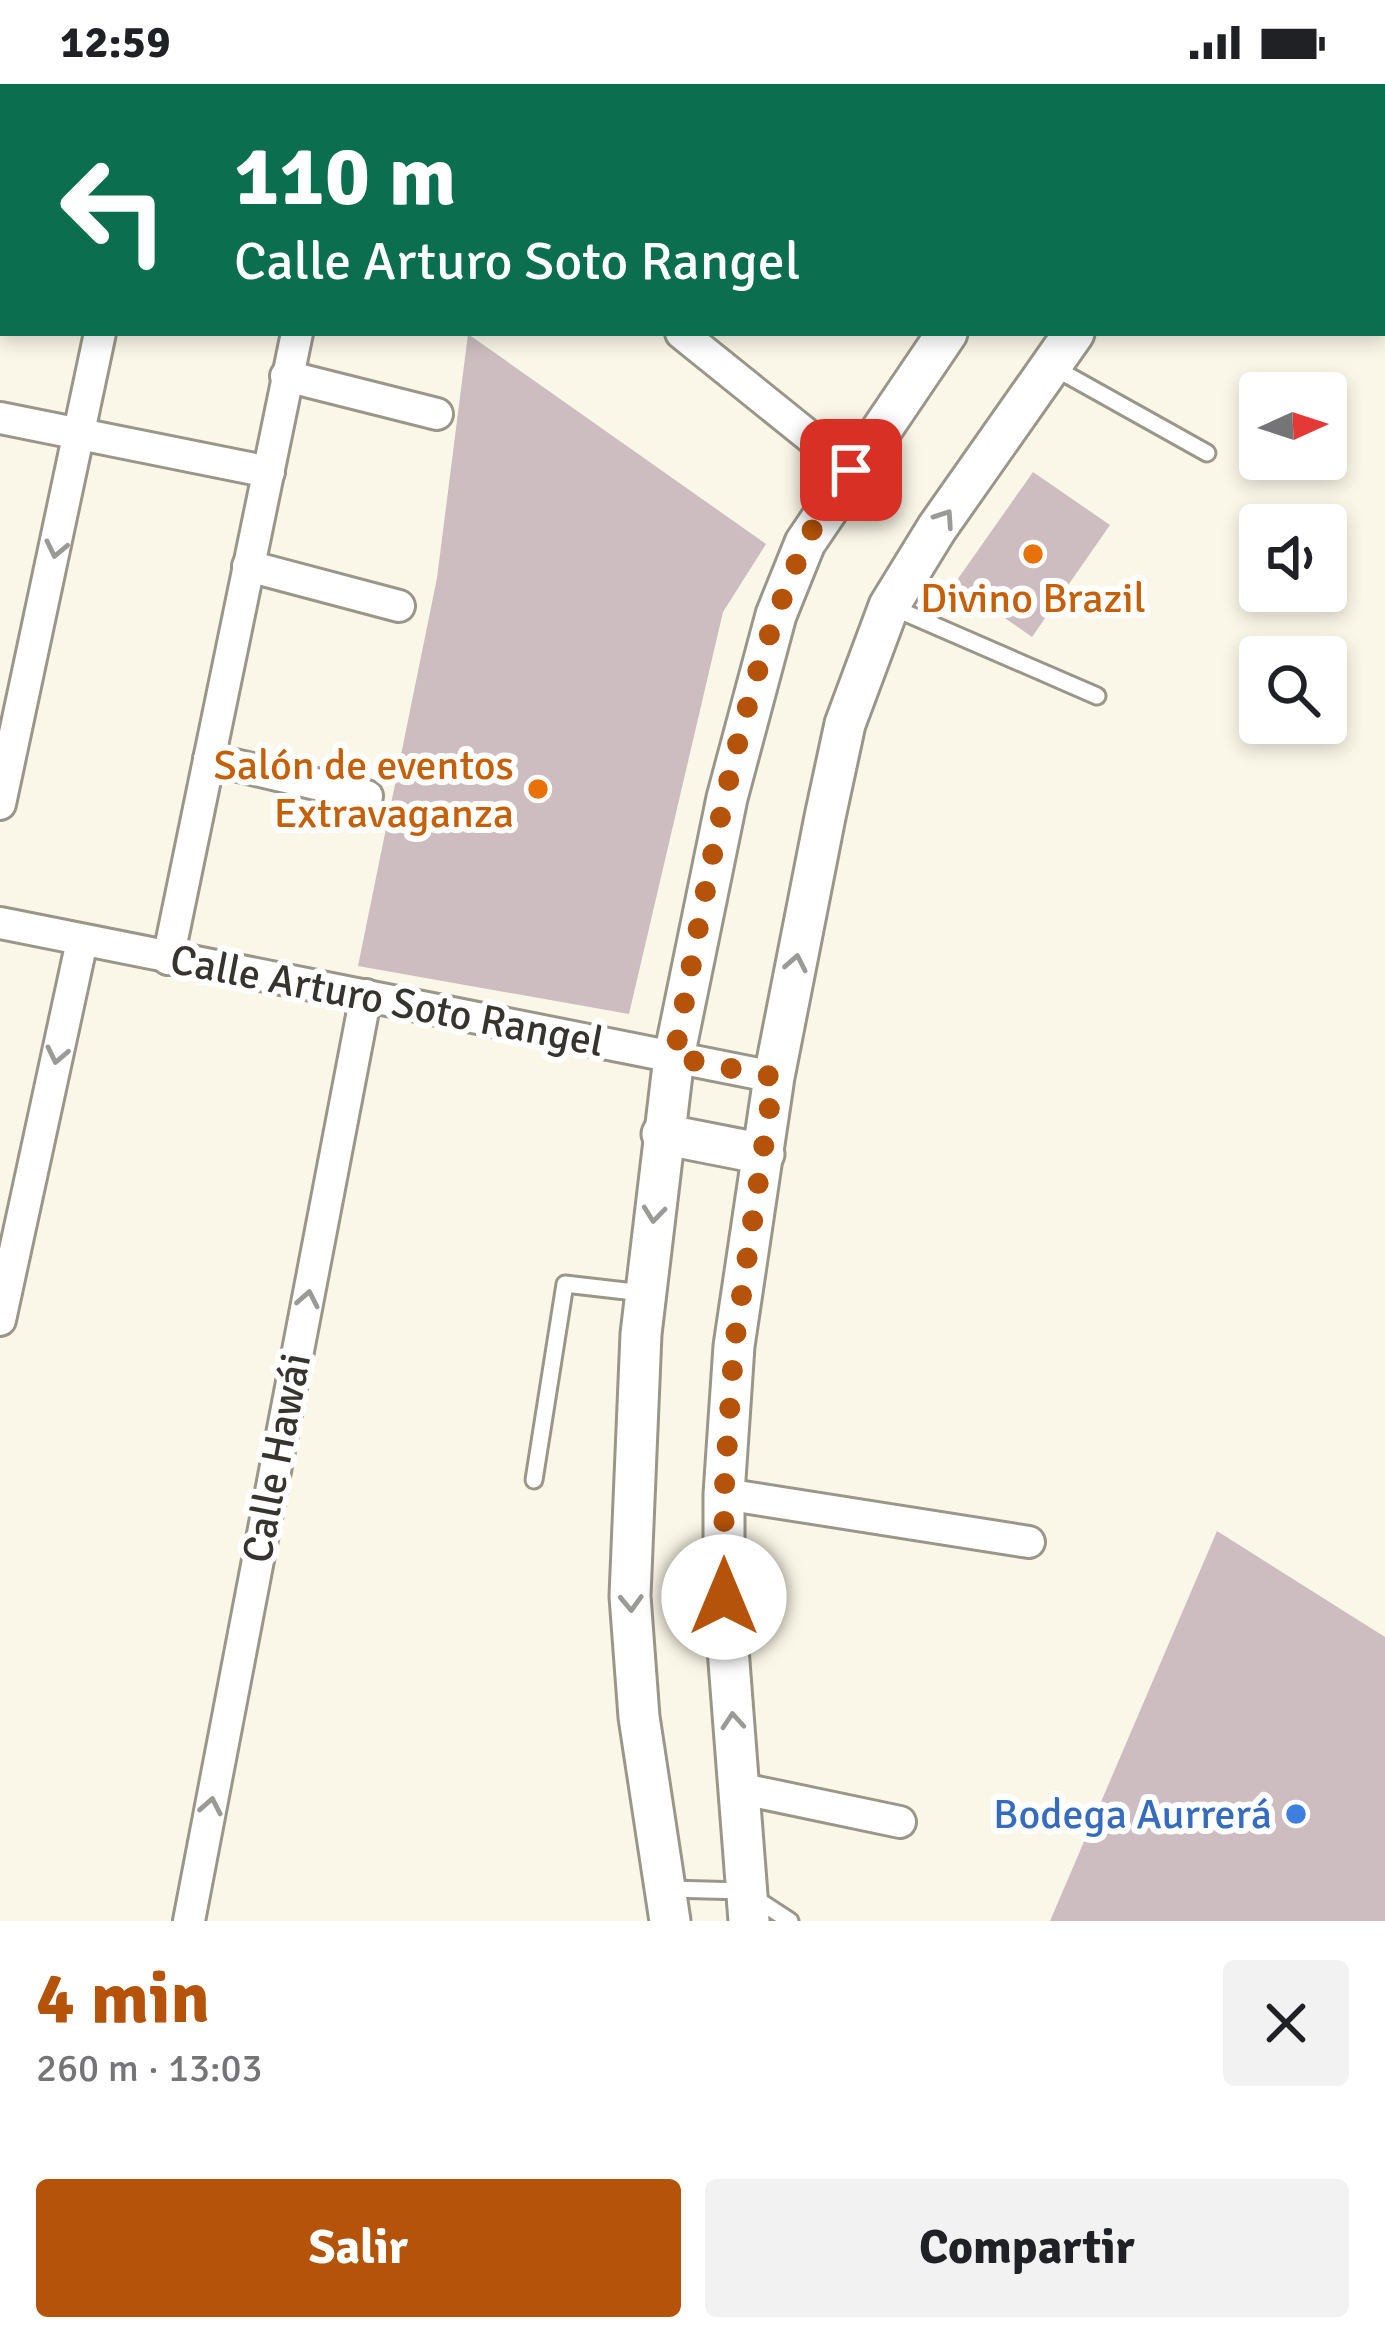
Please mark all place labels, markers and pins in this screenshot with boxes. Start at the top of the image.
pin [800,419,902,521]
marker: Divino Brazil [1020,541,1046,567]
place label: Divino Brazil [920,573,1146,624]
place label: Salón de eventos Extravaganza [213,740,514,839]
marker: Salón de eventos Extravaganza [525,776,551,802]
place label: Bodega Aurrerá [993,1789,1272,1840]
marker: Bodega Aurrerá [1283,1801,1309,1827]

